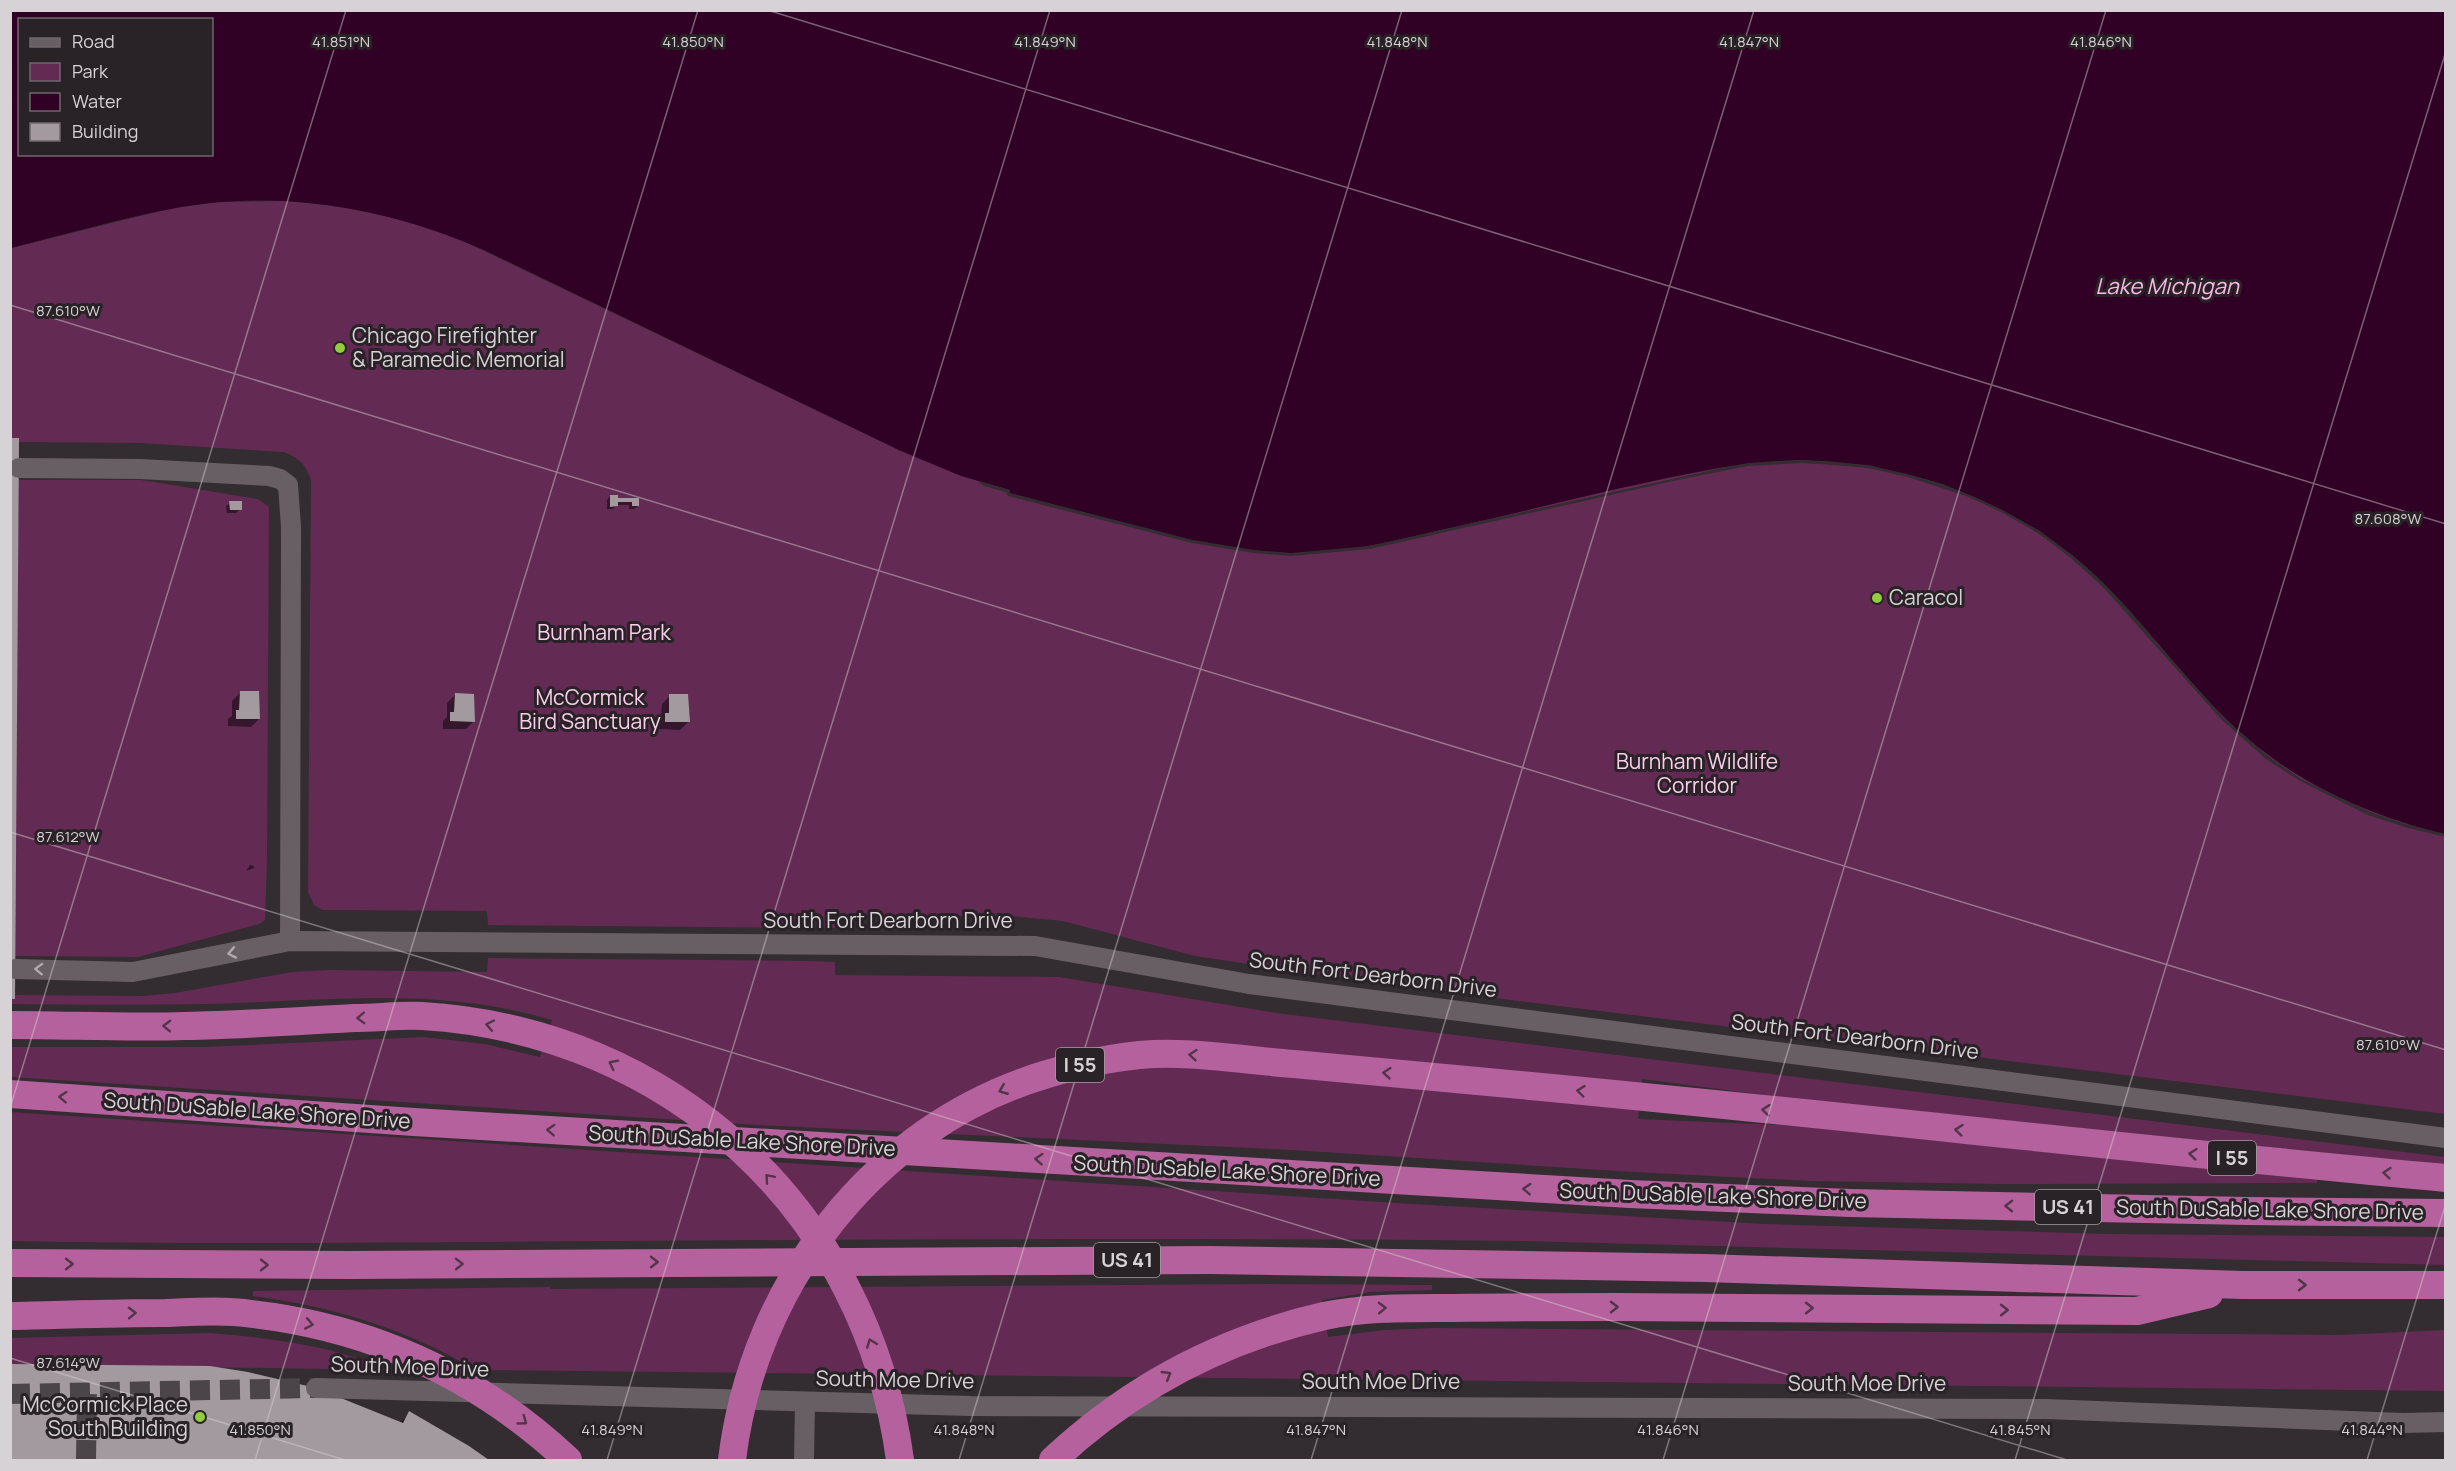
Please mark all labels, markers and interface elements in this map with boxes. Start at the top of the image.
legend [18,18,213,156]
text: Road [72,29,115,53]
text: 41.851°N [312,31,370,52]
text: 41.850°N [662,31,724,52]
text: 41.849°N [1014,31,1076,52]
text: 41.848°N [1366,31,1428,52]
text: 41.847°N [1719,31,1779,52]
text: 41.846°N [2070,31,2132,52]
text: Park [72,59,109,83]
text: Water [72,89,122,113]
text: Building [72,119,138,143]
water label: Lake Michigan [2095,271,2240,301]
text: 87.610°W [36,300,100,321]
place label: Chicago Firefighter & Paramedic Memorial [352,321,565,373]
marker: Chicago Firefighter & Paramedic Memorial [333,341,347,355]
text: 87.608°W [2355,508,2422,529]
place label: Caracol [1889,583,1963,611]
marker: Caracol [1870,591,1884,605]
park label: Burnham Park [537,618,671,646]
park label: McCormick Bird Sanctuary [519,683,661,735]
park label: Burnham Wildlife Corridor [1616,747,1778,799]
text: 87.612°W [36,826,100,847]
street label: South Fort Dearborn Drive [763,906,1013,934]
street label: South Fort Dearborn Drive [1248,945,1499,1003]
one-way arrow [228,946,238,959]
one-way arrow [35,963,44,975]
street label: South Fort Dearborn Drive [1730,1007,1981,1065]
one-way arrow [357,1012,366,1025]
one-way arrow [485,1019,495,1032]
one-way arrow [162,1020,171,1032]
text: 87.610°W [2356,1034,2420,1055]
road number: I 55 [1056,1048,1104,1082]
one-way arrow [1189,1049,1198,1062]
one-way arrow [608,1059,619,1071]
one-way arrow [1383,1067,1392,1080]
one-way arrow [999,1083,1009,1096]
street label: South DuSable Lake Shore Drive [103,1085,412,1135]
one-way arrow [1577,1085,1586,1098]
one-way arrow [58,1091,67,1104]
one-way arrow [1761,1104,1770,1117]
street label: South DuSable Lake Shore Drive [588,1118,896,1162]
one-way arrow [546,1124,555,1137]
one-way arrow [1955,1124,1964,1137]
road number: I 55 [2208,1141,2256,1175]
street label: South DuSable Lake Shore Drive [1073,1148,1381,1192]
one-way arrow [2189,1148,2198,1161]
one-way arrow [1034,1153,1043,1166]
one-way arrow [2383,1167,2392,1180]
one-way arrow [765,1174,776,1185]
street label: South DuSable Lake Shore Drive [1559,1176,1867,1214]
one-way arrow [1522,1182,1531,1195]
road number: US 41 [2035,1190,2101,1224]
street label: South DuSable Lake Shore Drive [2116,1192,2424,1226]
one-way arrow [2005,1200,2014,1212]
road number: US 41 [1094,1243,1160,1277]
one-way arrow [649,1256,658,1268]
one-way arrow [64,1257,73,1270]
one-way arrow [454,1258,463,1270]
one-way arrow [259,1259,268,1271]
one-way arrow [2297,1279,2306,1291]
one-way arrow [1610,1301,1619,1313]
one-way arrow [1378,1302,1387,1314]
one-way arrow [1805,1302,1814,1315]
one-way arrow [2000,1304,2009,1316]
one-way arrow [127,1307,136,1319]
one-way arrow [304,1317,314,1330]
one-way arrow [866,1338,878,1349]
street label: South Moe Drive [330,1349,490,1383]
text: 87.614°W [36,1352,100,1373]
street label: South Moe Drive [815,1364,975,1394]
street label: South Moe Drive [1302,1367,1460,1395]
street label: South Moe Drive [1788,1369,1946,1397]
one-way arrow [1161,1371,1171,1382]
place label: McCormick Place South Building [22,1390,188,1442]
marker: McCormick Place South Building [193,1410,207,1424]
one-way arrow [516,1413,527,1424]
text: 41.850°N [229,1419,291,1440]
text: 41.849°N [581,1419,643,1440]
text: 41.848°N [933,1419,995,1440]
text: 41.847°N [1286,1419,1346,1440]
text: 41.846°N [1637,1419,1699,1440]
text: 41.845°N [1989,1419,2051,1440]
text: 41.844°N [2341,1419,2403,1440]

